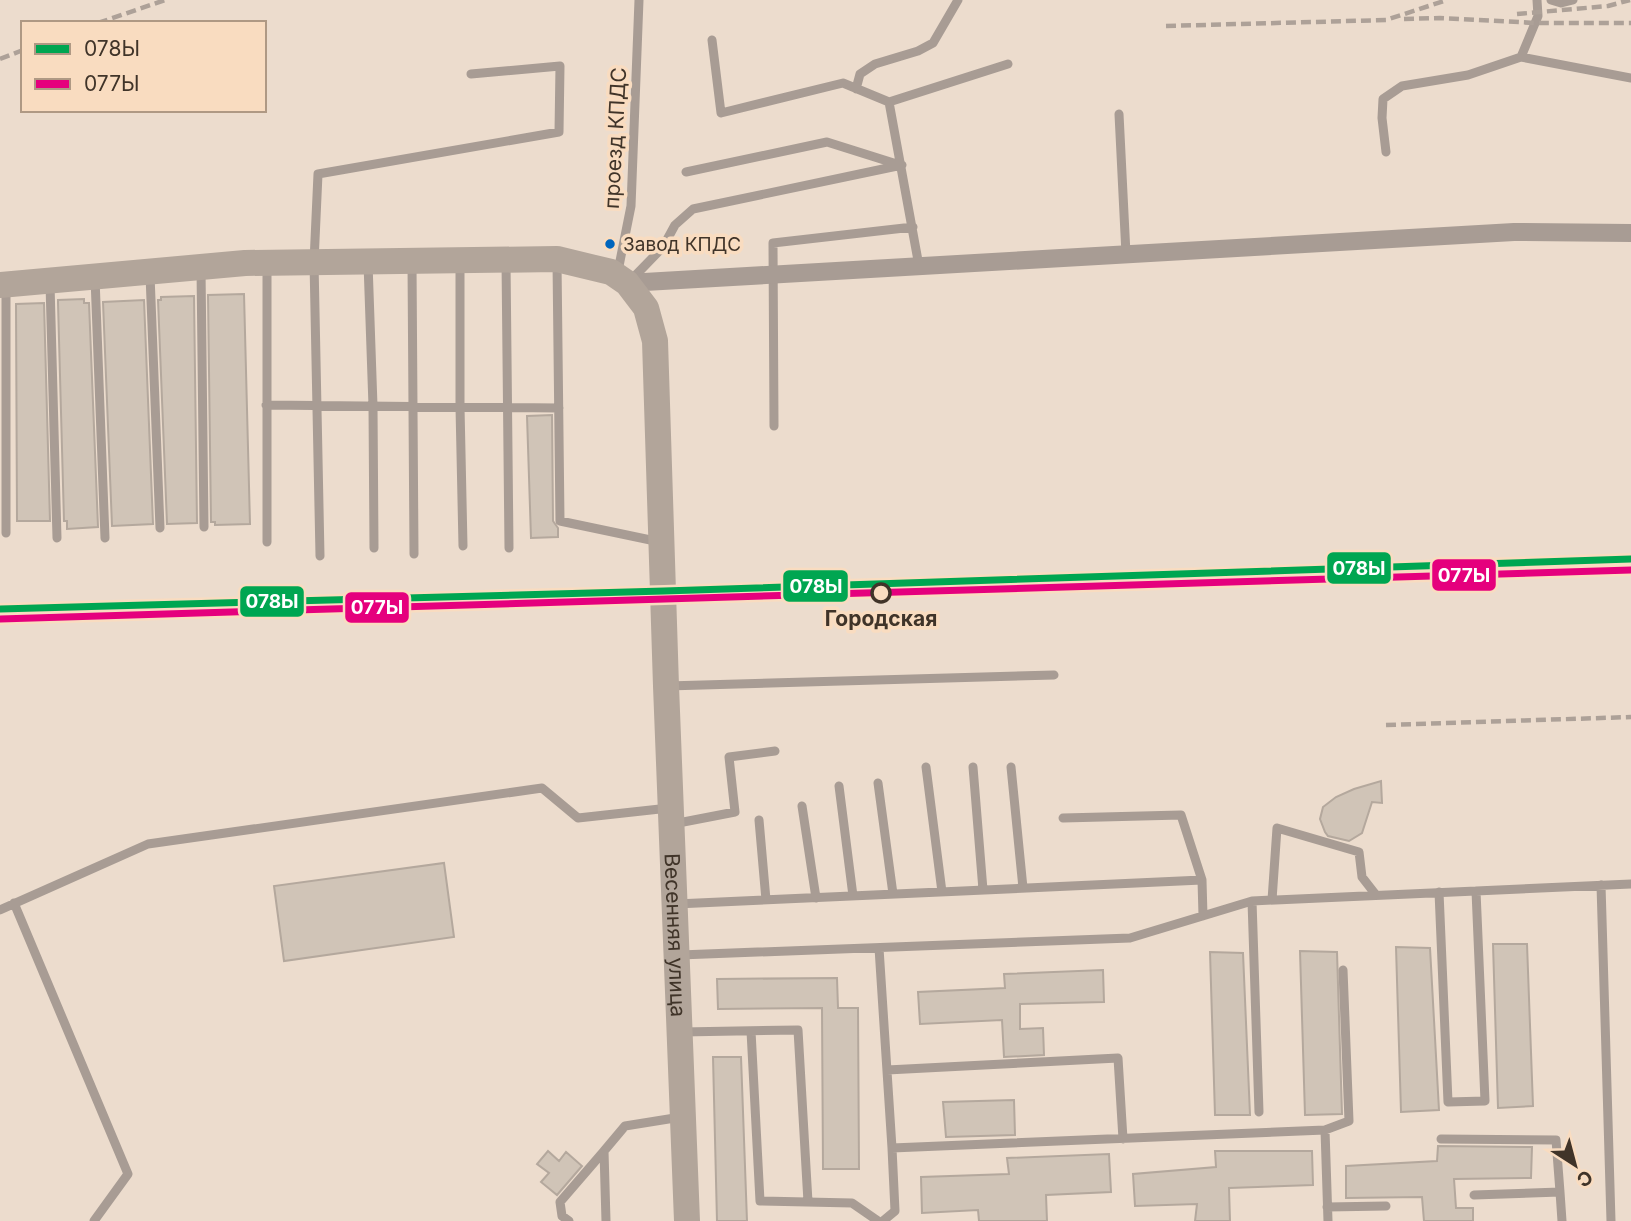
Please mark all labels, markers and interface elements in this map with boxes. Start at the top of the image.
legend [21,21,266,112]
text: 078Ы [84,36,140,61]
street label: проезд КПДС [599,67,631,209]
text: 077Ы [84,71,140,96]
place label: Завод КПДС [623,233,741,256]
marker: Завод КПДС [603,237,617,251]
line badge: 078Ы [1326,551,1392,585]
text: 078Ы [1332,557,1386,580]
line badge: 077Ы [1431,558,1497,592]
text: 077Ы [1438,564,1490,587]
line badge: 078Ы [782,569,849,603]
text: 078Ы [789,575,843,598]
marker: Городская [871,583,891,603]
line badge: 078Ы [239,585,305,618]
text: 078Ы [245,590,299,613]
line badge: 077Ы [344,591,410,624]
text: 077Ы [351,596,403,619]
place label: Городская [825,606,937,631]
street label: Весенняя улица [660,853,691,1017]
north arrow [1540,1130,1610,1200]
text: С [1572,1165,1597,1192]

